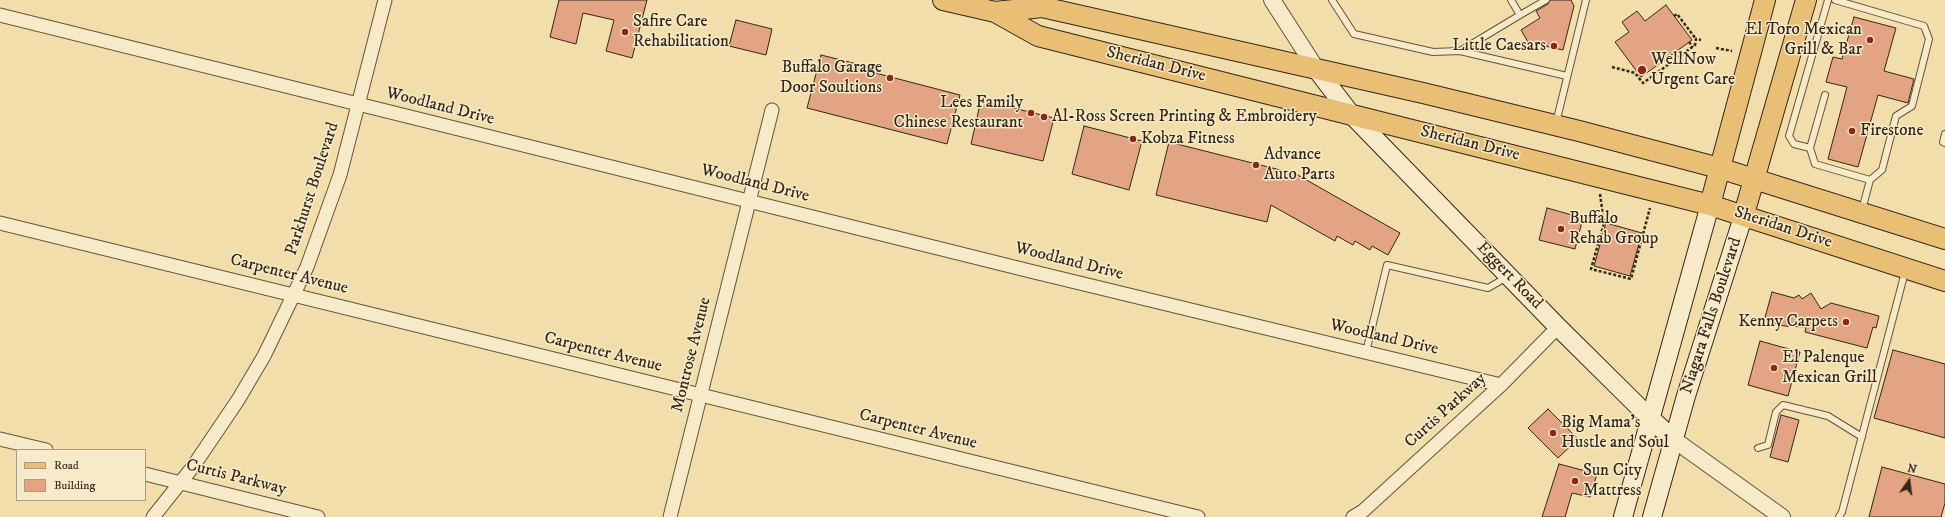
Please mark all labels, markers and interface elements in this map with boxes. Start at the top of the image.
place label: Safire Care Rehabilitation [633,12,729,52]
place label: El Toro Mexican Grill & Bar [1745,20,1862,60]
marker: Safire Care Rehabilitation [620,27,630,37]
marker: El Toro Mexican Grill & Bar [1865,35,1875,45]
place label: Little Caesars [1452,36,1546,56]
marker: Little Caesars [1549,41,1559,51]
street label: Sheridan Drive [1104,43,1208,87]
place label: WellNow Urgent Care [1651,50,1735,90]
place label: Buffalo Garage Door Soultions [780,58,882,98]
marker: WellNow Urgent Care [1636,64,1648,76]
marker: Buffalo Garage Door Soultions [885,73,895,83]
street label: Woodland Drive [384,84,496,130]
place label: Lees Family Chinese Restaurant [894,93,1023,133]
place label: Al-Ross Screen Printing & Embroidery [1052,107,1317,127]
marker: Lees Family Chinese Restaurant [1026,108,1036,118]
marker: Al-Ross Screen Printing & Embroidery [1039,112,1049,122]
street label: Parkhurst Boulevard [282,120,344,258]
place label: Firestone [1860,121,1923,141]
street label: Sheridan Drive [1418,122,1522,166]
marker: Firestone [1847,126,1857,136]
place label: Kobza Fitness [1141,129,1235,149]
marker: Kobza Fitness [1128,134,1138,144]
place label: Advance Auto Parts [1264,145,1335,185]
marker: Advance Auto Parts [1251,160,1261,170]
street label: Woodland Drive [699,161,811,207]
street label: Sheridan Drive [1732,203,1834,253]
place label: Buffalo Rehab Group [1569,209,1658,249]
marker: Buffalo Rehab Group [1556,224,1566,234]
street label: Niagara Falls Boulevard [1677,235,1747,397]
street label: Eggert Road [1472,238,1546,314]
street label: Woodland Drive [1013,239,1125,285]
street label: Carpenter Avenue [228,251,350,299]
street label: Montrose Avenue [668,295,716,415]
place label: Kenny Carpets [1738,312,1838,332]
street label: Woodland Drive [1328,316,1440,360]
marker: Kenny Carpets [1841,317,1851,327]
street label: Carpenter Avenue [542,329,664,377]
place label: El Palenque Mexican Grill [1782,348,1877,388]
marker: El Palenque Mexican Grill [1769,363,1779,373]
street label: Curtis Parkway [1401,369,1491,453]
street label: Carpenter Avenue [857,406,979,454]
place label: Big Mama's Hustle and Soul [1561,413,1669,453]
marker: Big Mama's Hustle and Soul [1548,428,1558,438]
legend [16,449,146,501]
street label: Curtis Parkway [184,456,288,500]
text: Road [54,458,79,473]
place label: Sun City Mattress [1583,461,1642,501]
north arrow [1889,461,1929,501]
text: N [1906,461,1918,477]
marker: Sun City Mattress [1570,476,1580,486]
text: Building [54,478,95,493]

